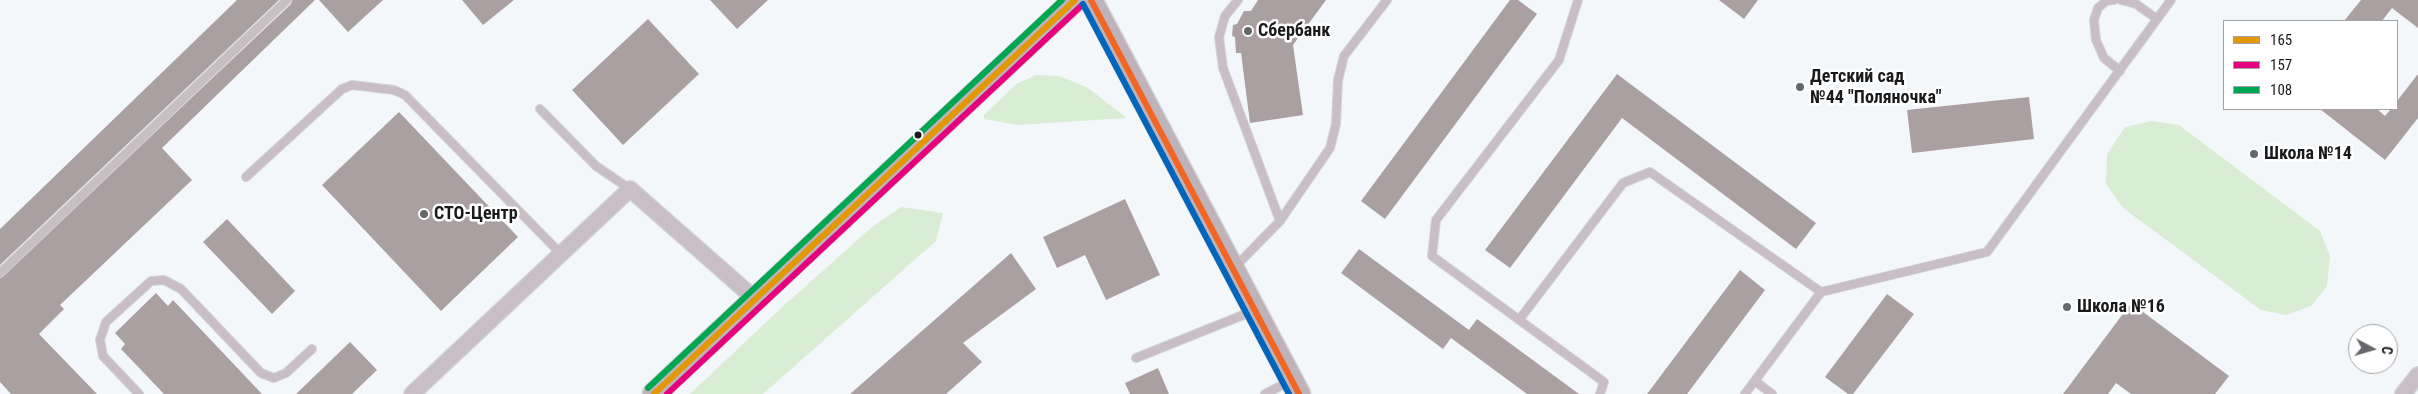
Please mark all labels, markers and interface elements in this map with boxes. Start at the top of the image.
place label: Сбербанк [1258,20,1330,42]
legend [2223,20,2398,110]
marker: Сбербанк [1242,25,1254,37]
text: 165 [2270,31,2292,49]
text: 157 [2270,56,2292,74]
place label: Детский сад №44 "Поляночка" [1810,66,1942,108]
marker: Детский сад №44 "Поляночка" [1794,81,1806,93]
text: 108 [2270,81,2292,99]
unlabelled marker [913,130,923,140]
place label: Школа №14 [2264,143,2352,165]
marker: Школа №14 [2248,148,2260,160]
place label: СТО-Центр [434,203,518,225]
marker: СТО-Центр [418,208,430,220]
place label: Школа №16 [2077,296,2165,318]
marker: Школа №16 [2061,301,2073,313]
north arrow [2348,324,2398,374]
text: С [2379,346,2395,355]

